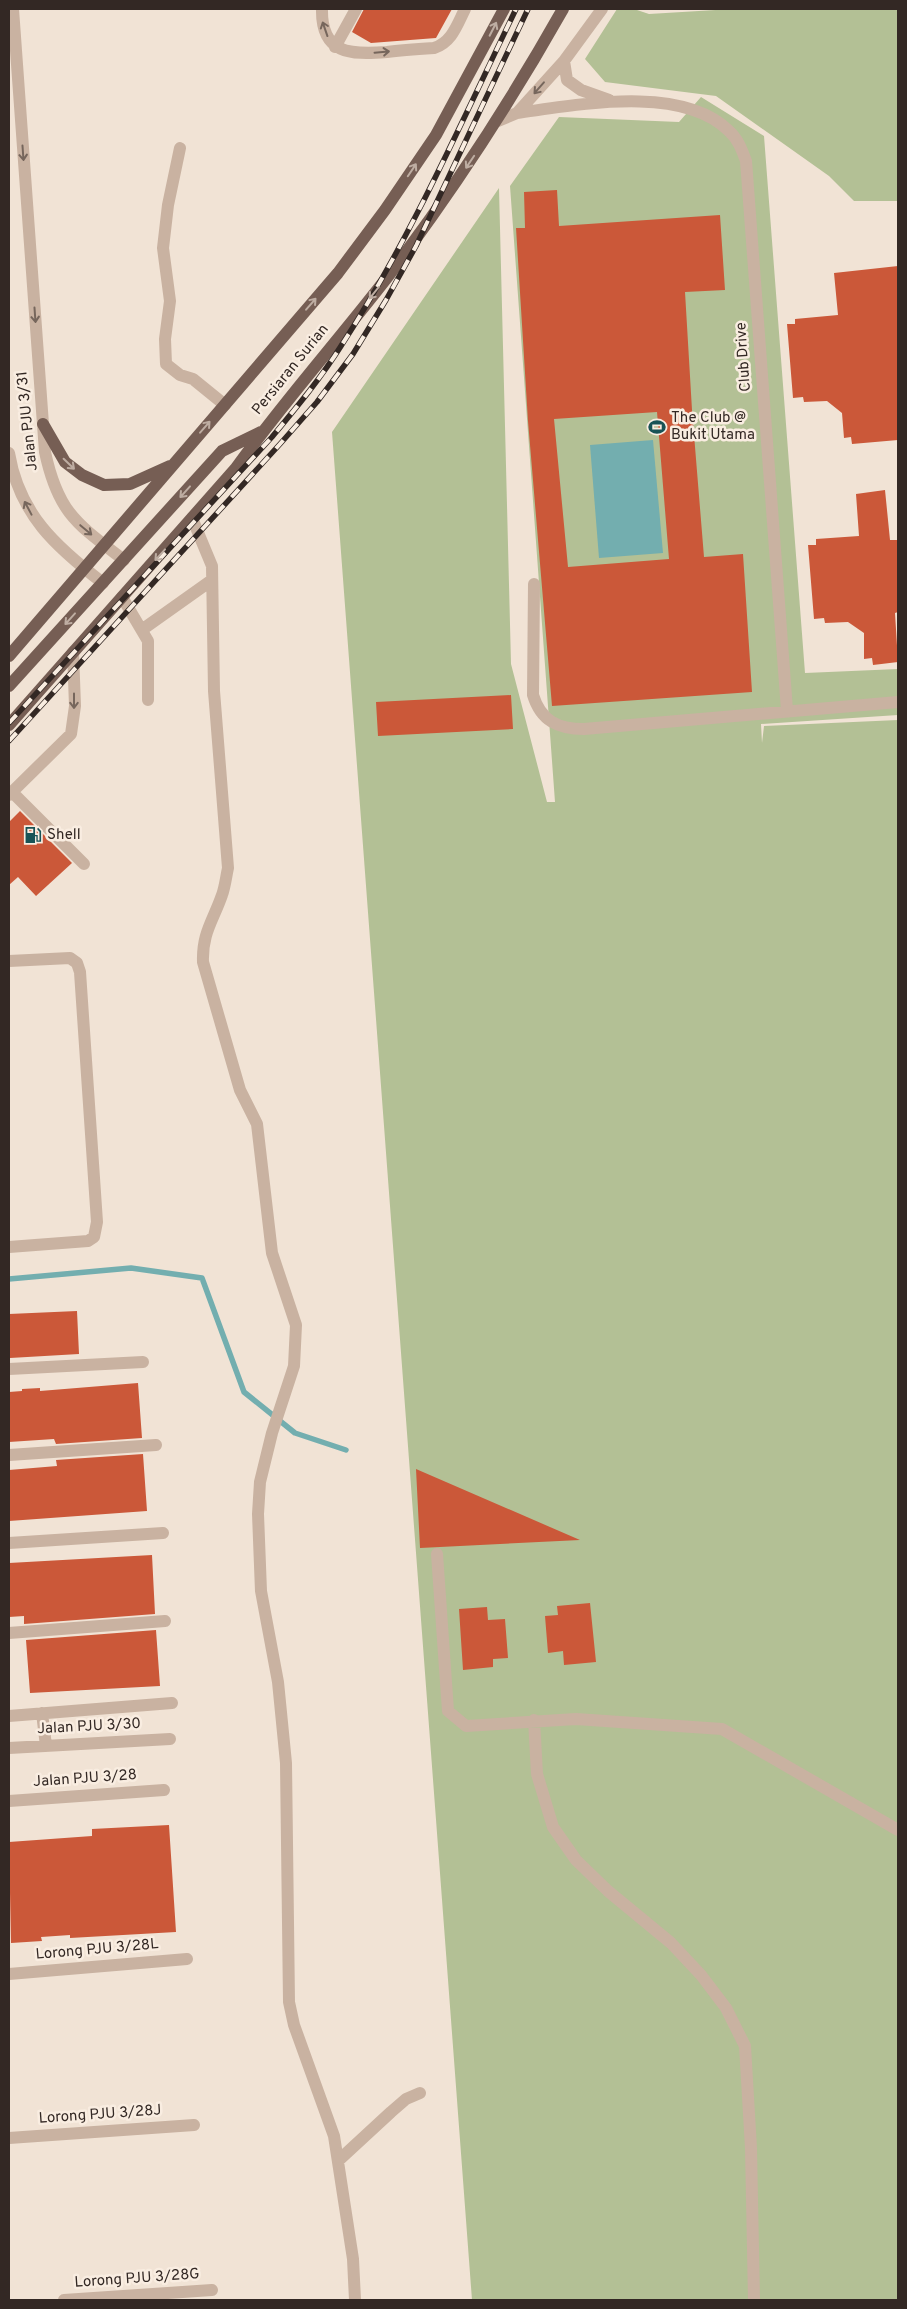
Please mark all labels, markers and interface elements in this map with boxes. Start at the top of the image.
one-way arrow [319,21,329,37]
one-way arrow [488,22,498,37]
one-way arrow [374,47,390,57]
one-way arrow [533,81,544,94]
one-way arrow [18,144,28,160]
one-way arrow [465,154,475,168]
one-way arrow [407,163,417,177]
one-way arrow [369,286,380,299]
one-way arrow [306,298,317,311]
one-way arrow [30,306,39,322]
street label: Persiaran Surian [249,321,333,419]
street label: Club Drive [732,322,756,392]
street label: Jalan PJU 3/31 [13,370,43,472]
place label: The Club @ Bukit Utama [671,409,755,445]
sports icon: The Club @ Bukit Utama [647,417,667,437]
one-way arrow [200,421,211,434]
one-way arrow [63,458,76,470]
one-way arrow [179,486,191,499]
one-way arrow [23,500,33,515]
one-way arrow [79,524,92,535]
one-way arrow [154,548,165,561]
one-way arrow [64,612,76,625]
one-way arrow [69,692,79,709]
fuel station icon: Shell [23,825,43,845]
place label: Shell [47,826,81,845]
street label: Jalan PJU 3/30 [36,1715,142,1739]
street label: Jalan PJU 3/28 [32,1766,138,1792]
street label: Lorong PJU 3/28L [35,1935,159,1965]
street label: Lorong PJU 3/28J [38,2101,162,2129]
street label: Lorong PJU 3/28G [74,2265,200,2293]

